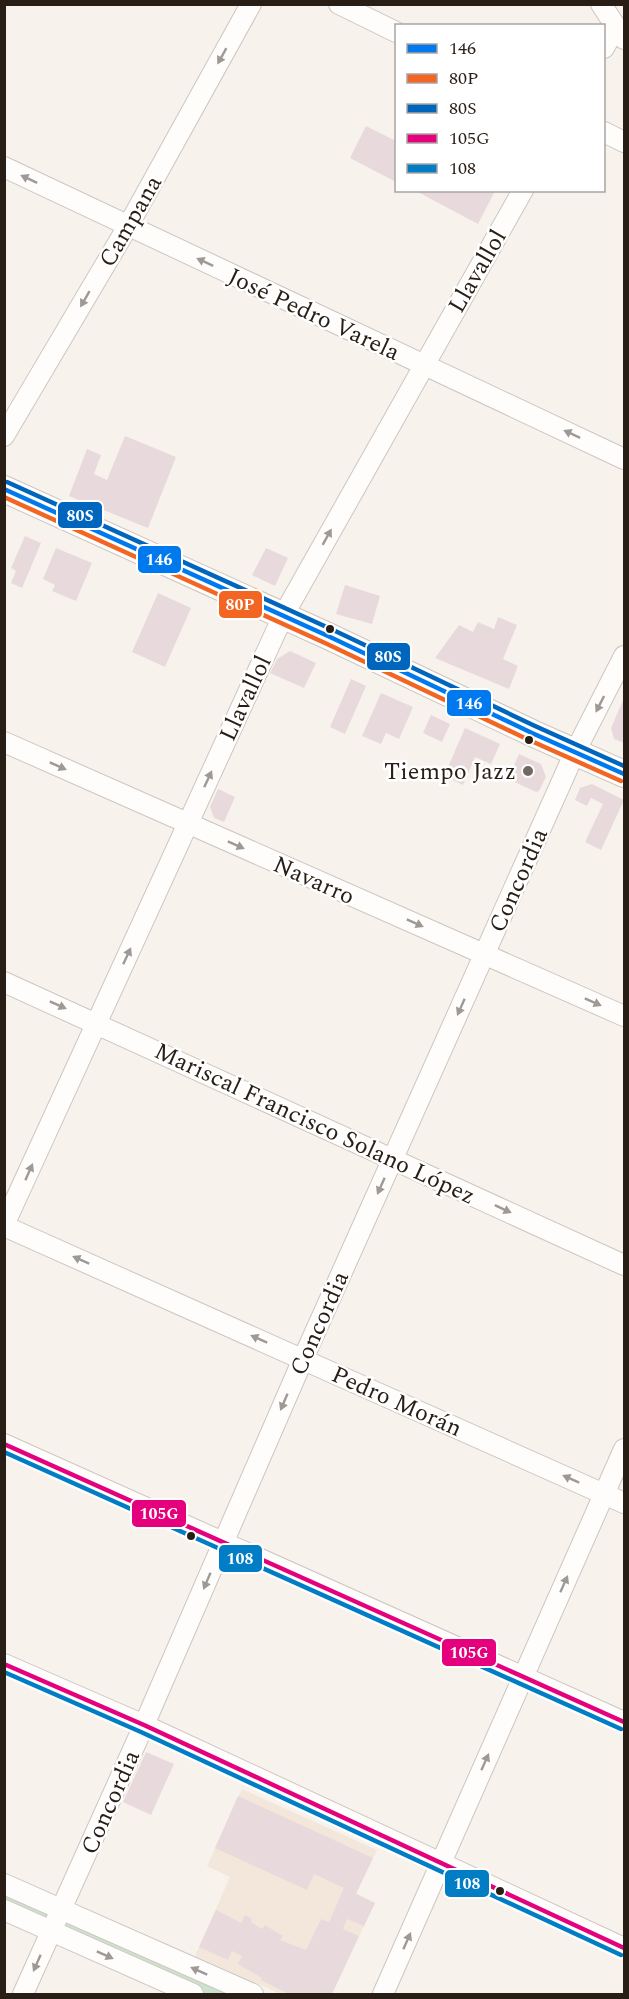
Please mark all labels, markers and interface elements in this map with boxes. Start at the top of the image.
legend [395,24,605,192]
text: 146 [449,35,476,62]
one-way arrow [217,47,227,64]
text: 80P [449,65,478,92]
text: 80S [449,95,477,122]
text: 105G [449,125,490,152]
text: 108 [449,155,476,182]
street label: Campana [90,169,172,274]
one-way arrow [20,174,37,183]
street label: Llavallol [439,223,516,320]
one-way arrow [196,258,213,267]
street label: José Pedro Varela [221,259,406,371]
one-way arrow [80,291,90,308]
one-way arrow [563,430,580,439]
line badge: 80S [57,501,103,529]
text: 80S [66,504,94,528]
one-way arrow [322,528,332,545]
line badge: 146 [137,545,182,574]
text: 146 [146,548,172,572]
line badge: 80P [218,590,263,619]
text: 80P [226,593,254,617]
unlabelled marker [324,623,336,635]
line badge: 80S [366,642,411,671]
text: 80S [374,645,402,669]
street label: Llavallol [210,649,281,747]
line badge: 146 [446,689,492,717]
text: 146 [456,692,482,716]
one-way arrow [595,695,605,713]
unlabelled marker [523,734,535,746]
place label: Tiempo Jazz [384,754,516,790]
one-way arrow [49,761,67,771]
marker: Tiempo Jazz [521,764,535,778]
one-way arrow [204,770,214,788]
street label: Concordia [480,822,558,938]
one-way arrow [227,841,245,851]
street label: Navarro [267,847,360,915]
one-way arrow [406,919,423,928]
one-way arrow [122,947,132,965]
one-way arrow [584,998,602,1008]
one-way arrow [456,999,465,1016]
one-way arrow [49,1001,67,1011]
street label: Mariscal Francisco Solano López [148,1034,481,1214]
one-way arrow [24,1163,33,1180]
one-way arrow [377,1177,386,1194]
one-way arrow [494,1204,512,1214]
one-way arrow [72,1255,90,1264]
street label: Concordia [281,1265,359,1381]
one-way arrow [250,1334,268,1343]
street label: Pedro Morán [325,1357,468,1447]
one-way arrow [279,1393,289,1411]
one-way arrow [562,1474,580,1484]
line badge: 105G [131,1499,187,1528]
text: 105G [139,1502,179,1526]
unlabelled marker [185,1530,197,1542]
line badge: 108 [218,1544,263,1573]
text: 108 [227,1547,253,1571]
one-way arrow [202,1572,211,1589]
one-way arrow [560,1575,569,1593]
line badge: 105G [441,1638,497,1667]
text: 105G [449,1641,489,1665]
street label: Concordia [72,1744,150,1860]
one-way arrow [480,1753,490,1771]
line badge: 108 [444,1869,490,1898]
text: 108 [454,1872,480,1896]
unlabelled marker [494,1885,506,1897]
one-way arrow [402,1932,412,1950]
one-way arrow [96,1950,114,1960]
one-way arrow [32,1954,42,1972]
one-way arrow [191,1966,208,1975]

